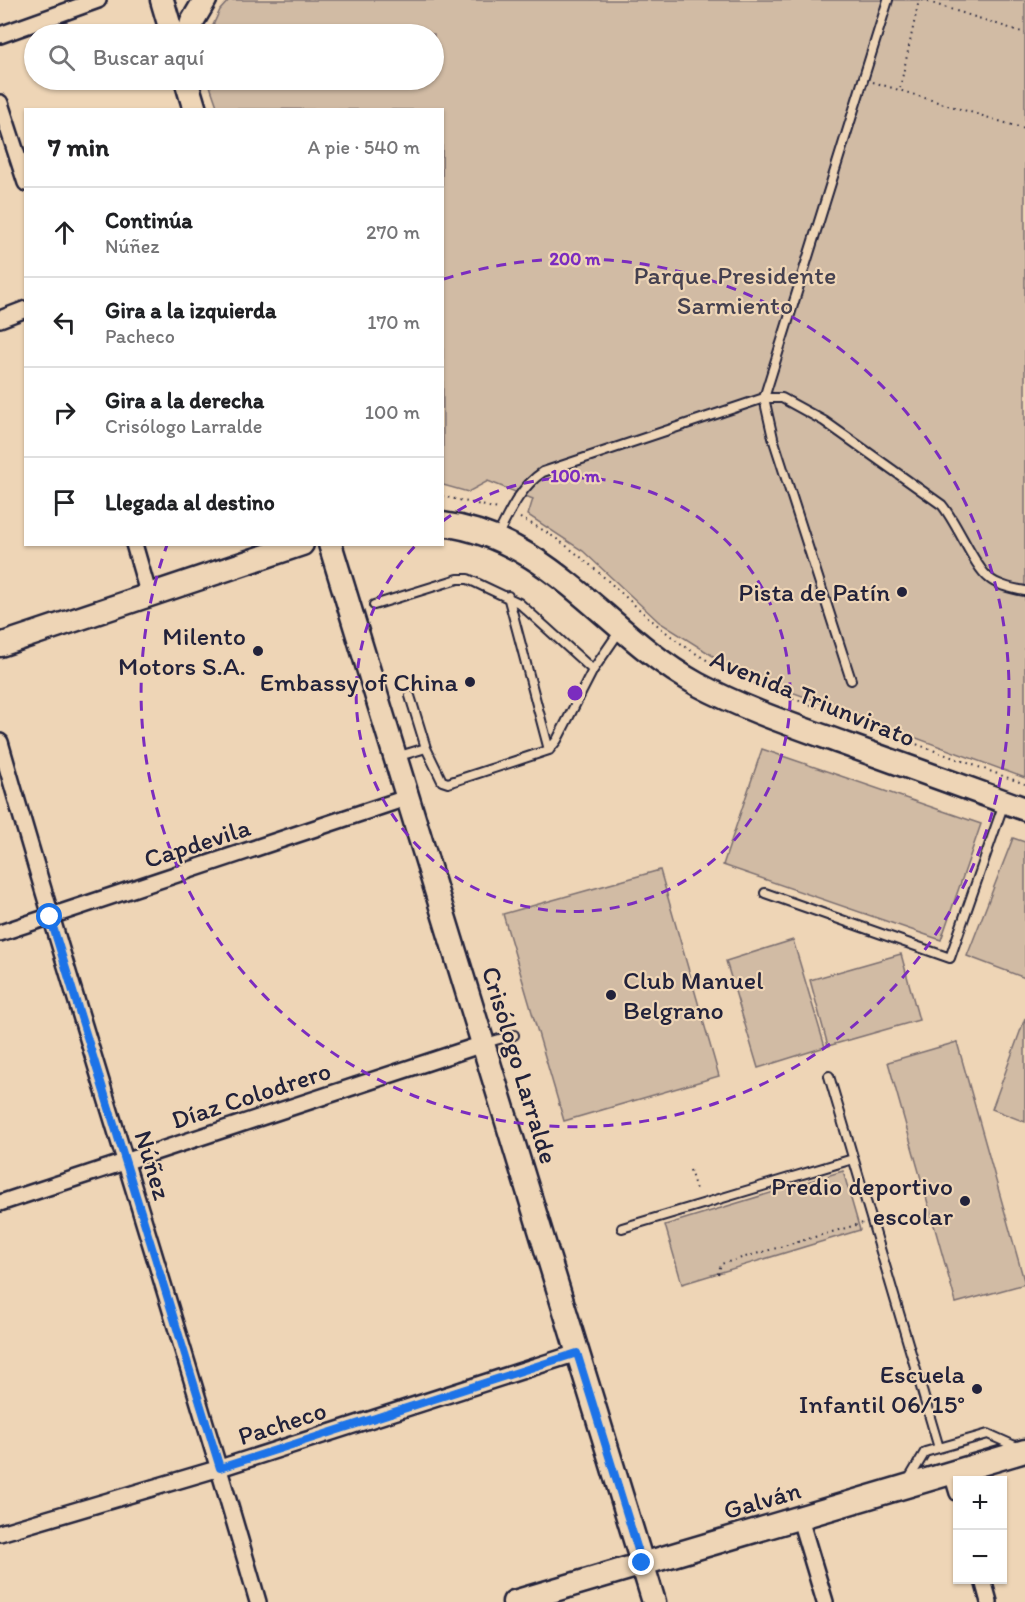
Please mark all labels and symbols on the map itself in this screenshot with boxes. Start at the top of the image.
text: 200 m [550,248,601,270]
park label: Parque Presidente Sarmiento [634,259,836,321]
text: 100 m [550,465,601,487]
place label: Pista de Patín [738,576,890,608]
marker: Pista de Patín [895,585,909,599]
place label: Milento Motors S.A. [118,620,246,682]
street label: Avenida Triunvirato [706,642,920,754]
marker: Milento Motors S.A. [251,644,265,658]
place label: Embassy of China [260,666,458,698]
marker: Embassy of China [463,675,477,689]
centre of rings [565,683,585,703]
street label: Capdevila [140,811,255,875]
route start [36,903,62,929]
street label: Crisólogo Larralde [475,962,565,1168]
place label: Club Manuel Belgrano [623,964,764,1026]
marker: Club Manuel Belgrano [604,988,618,1002]
street label: Díaz Colodrero [167,1054,335,1136]
street label: Núñez [127,1126,179,1204]
place label: Predio deportivo escolar [771,1170,954,1232]
marker: Predio deportivo escolar [958,1194,972,1208]
place label: Escuela Infantil 06/15° [799,1358,965,1420]
marker: Escuela Infantil 06/15° [970,1382,984,1396]
street label: Pacheco [234,1394,330,1452]
street label: Galván [720,1474,805,1526]
route end [628,1549,654,1575]

